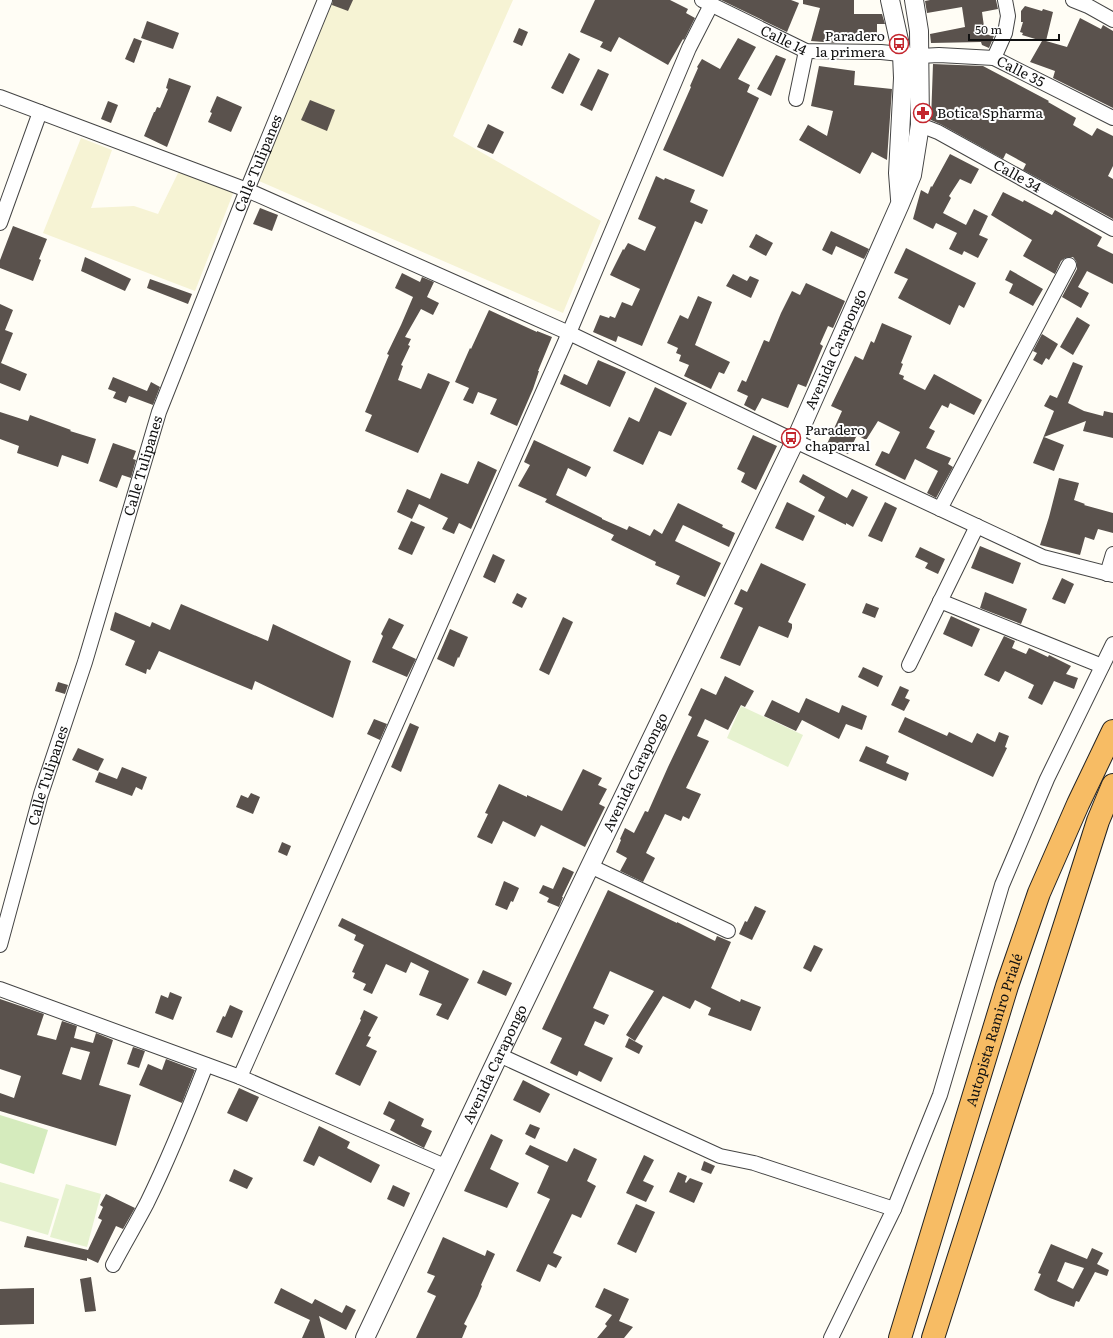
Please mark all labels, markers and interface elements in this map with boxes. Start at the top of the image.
scale bar [969,16,1059,42]
street label: Calle 14 [758,19,811,59]
text: 50 m [975,20,1002,38]
place label: Paradero la primera [815,25,885,61]
bus stop icon: Paradero la primera [888,33,910,55]
street label: Calle 35 [994,50,1048,91]
pharmacy icon: Botica Spharma [912,102,934,124]
place label: Botica Spharma [937,102,1044,122]
street label: Calle Tulipanes [228,111,286,215]
street label: Calle 34 [990,154,1046,197]
street label: Avenida Carapongo [799,286,870,412]
street label: Calle Tulipanes [118,413,166,518]
place label: Paradero chaparral [805,419,870,455]
bus stop icon: Paradero chaparral [780,427,802,449]
street label: Avenida Carapongo [597,709,672,835]
street label: Calle Tulipanes [22,723,72,827]
street label: Autopista Ramiro Prialé [960,950,1027,1109]
street label: Avenida Carapongo [457,1001,531,1127]

